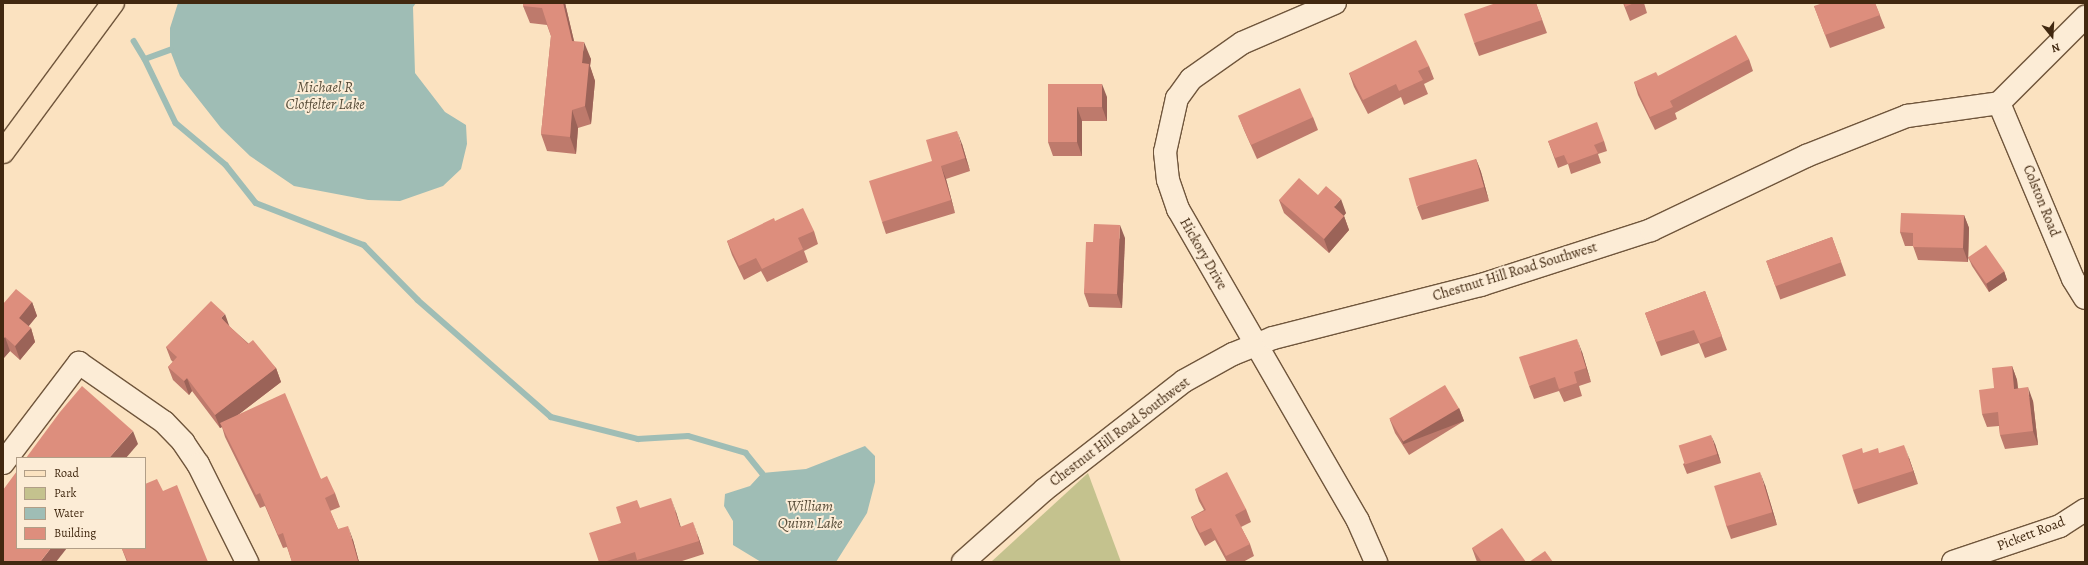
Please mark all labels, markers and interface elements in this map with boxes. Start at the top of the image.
north arrow [2032,16,2072,56]
text: N [2050,40,2062,56]
water label: Michael R Clotfelter Lake [285,78,365,113]
street label: Colston Road [2019,163,2063,239]
street label: Hickory Drive [1176,215,1230,293]
street label: Chestnut Hill Road Southwest [1431,239,1599,305]
street label: Chestnut Hill Road Southwest [1047,374,1193,490]
legend [16,457,146,549]
text: Road [54,465,79,481]
text: Park [54,485,77,501]
water label: William Quinn Lake [778,497,842,532]
text: Water [54,505,84,521]
street label: Pickett Road [1995,513,2067,555]
text: Building [54,525,96,541]

